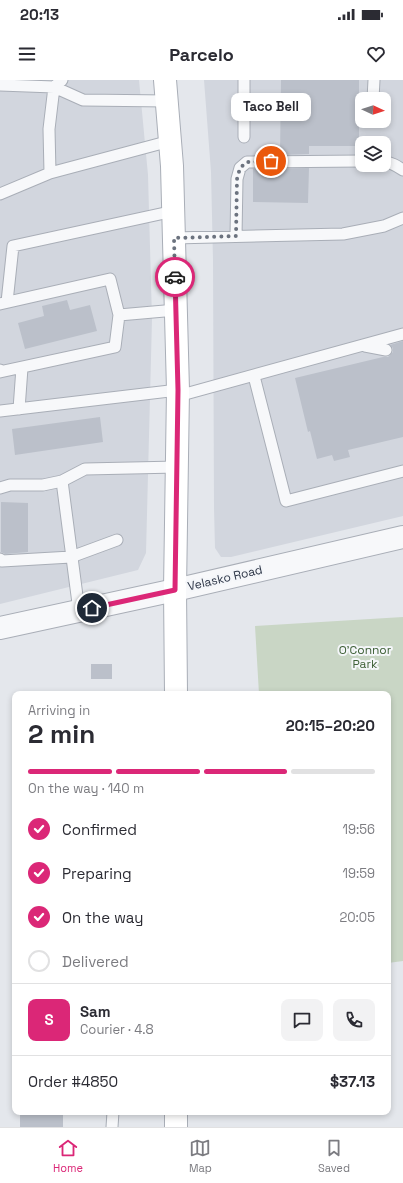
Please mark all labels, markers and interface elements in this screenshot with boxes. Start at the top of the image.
text: 20:13 [20,5,59,24]
icon: menu [16,43,38,65]
text: Parcelo [169,43,234,66]
icon: heart [365,43,387,65]
north arrow [355,92,391,128]
map controls [355,92,391,172]
callout: Taco Bell [231,93,311,121]
text: Taco Bell [243,98,299,115]
button: layers [355,136,391,172]
pin [254,144,288,178]
icon: bag [260,150,282,172]
courier [155,257,195,297]
icon: car [164,266,186,288]
street label: Velasko Road [186,562,264,594]
pin [75,591,109,625]
icon: home [81,597,103,619]
park label: O'Connor Park [339,642,392,672]
text: Arriving in [28,702,90,719]
text: 20:15–20:20 [286,716,375,735]
text: 2 min [28,717,95,751]
text: On the way · 140 m [28,780,144,797]
icon: check [28,818,50,840]
text: Confirmed [62,820,137,839]
text: 19:56 [343,821,375,838]
icon: check [28,862,50,884]
text: Preparing [62,864,132,883]
text: 19:59 [343,865,375,882]
icon: check [28,906,50,928]
text: On the way [62,908,143,927]
text: 20:05 [339,909,375,926]
text: Delivered [62,952,129,971]
button: chat [281,999,323,1041]
button: phone [333,999,375,1041]
text: Sam [80,1002,111,1021]
text: S [44,1010,54,1029]
text: Courier · 4.8 [80,1021,154,1038]
text: Order #4850 [28,1072,118,1091]
text: $37.13 [330,1072,375,1091]
tab: Home [53,1137,83,1175]
tab: Map [189,1137,212,1175]
tab: Saved [318,1137,350,1175]

